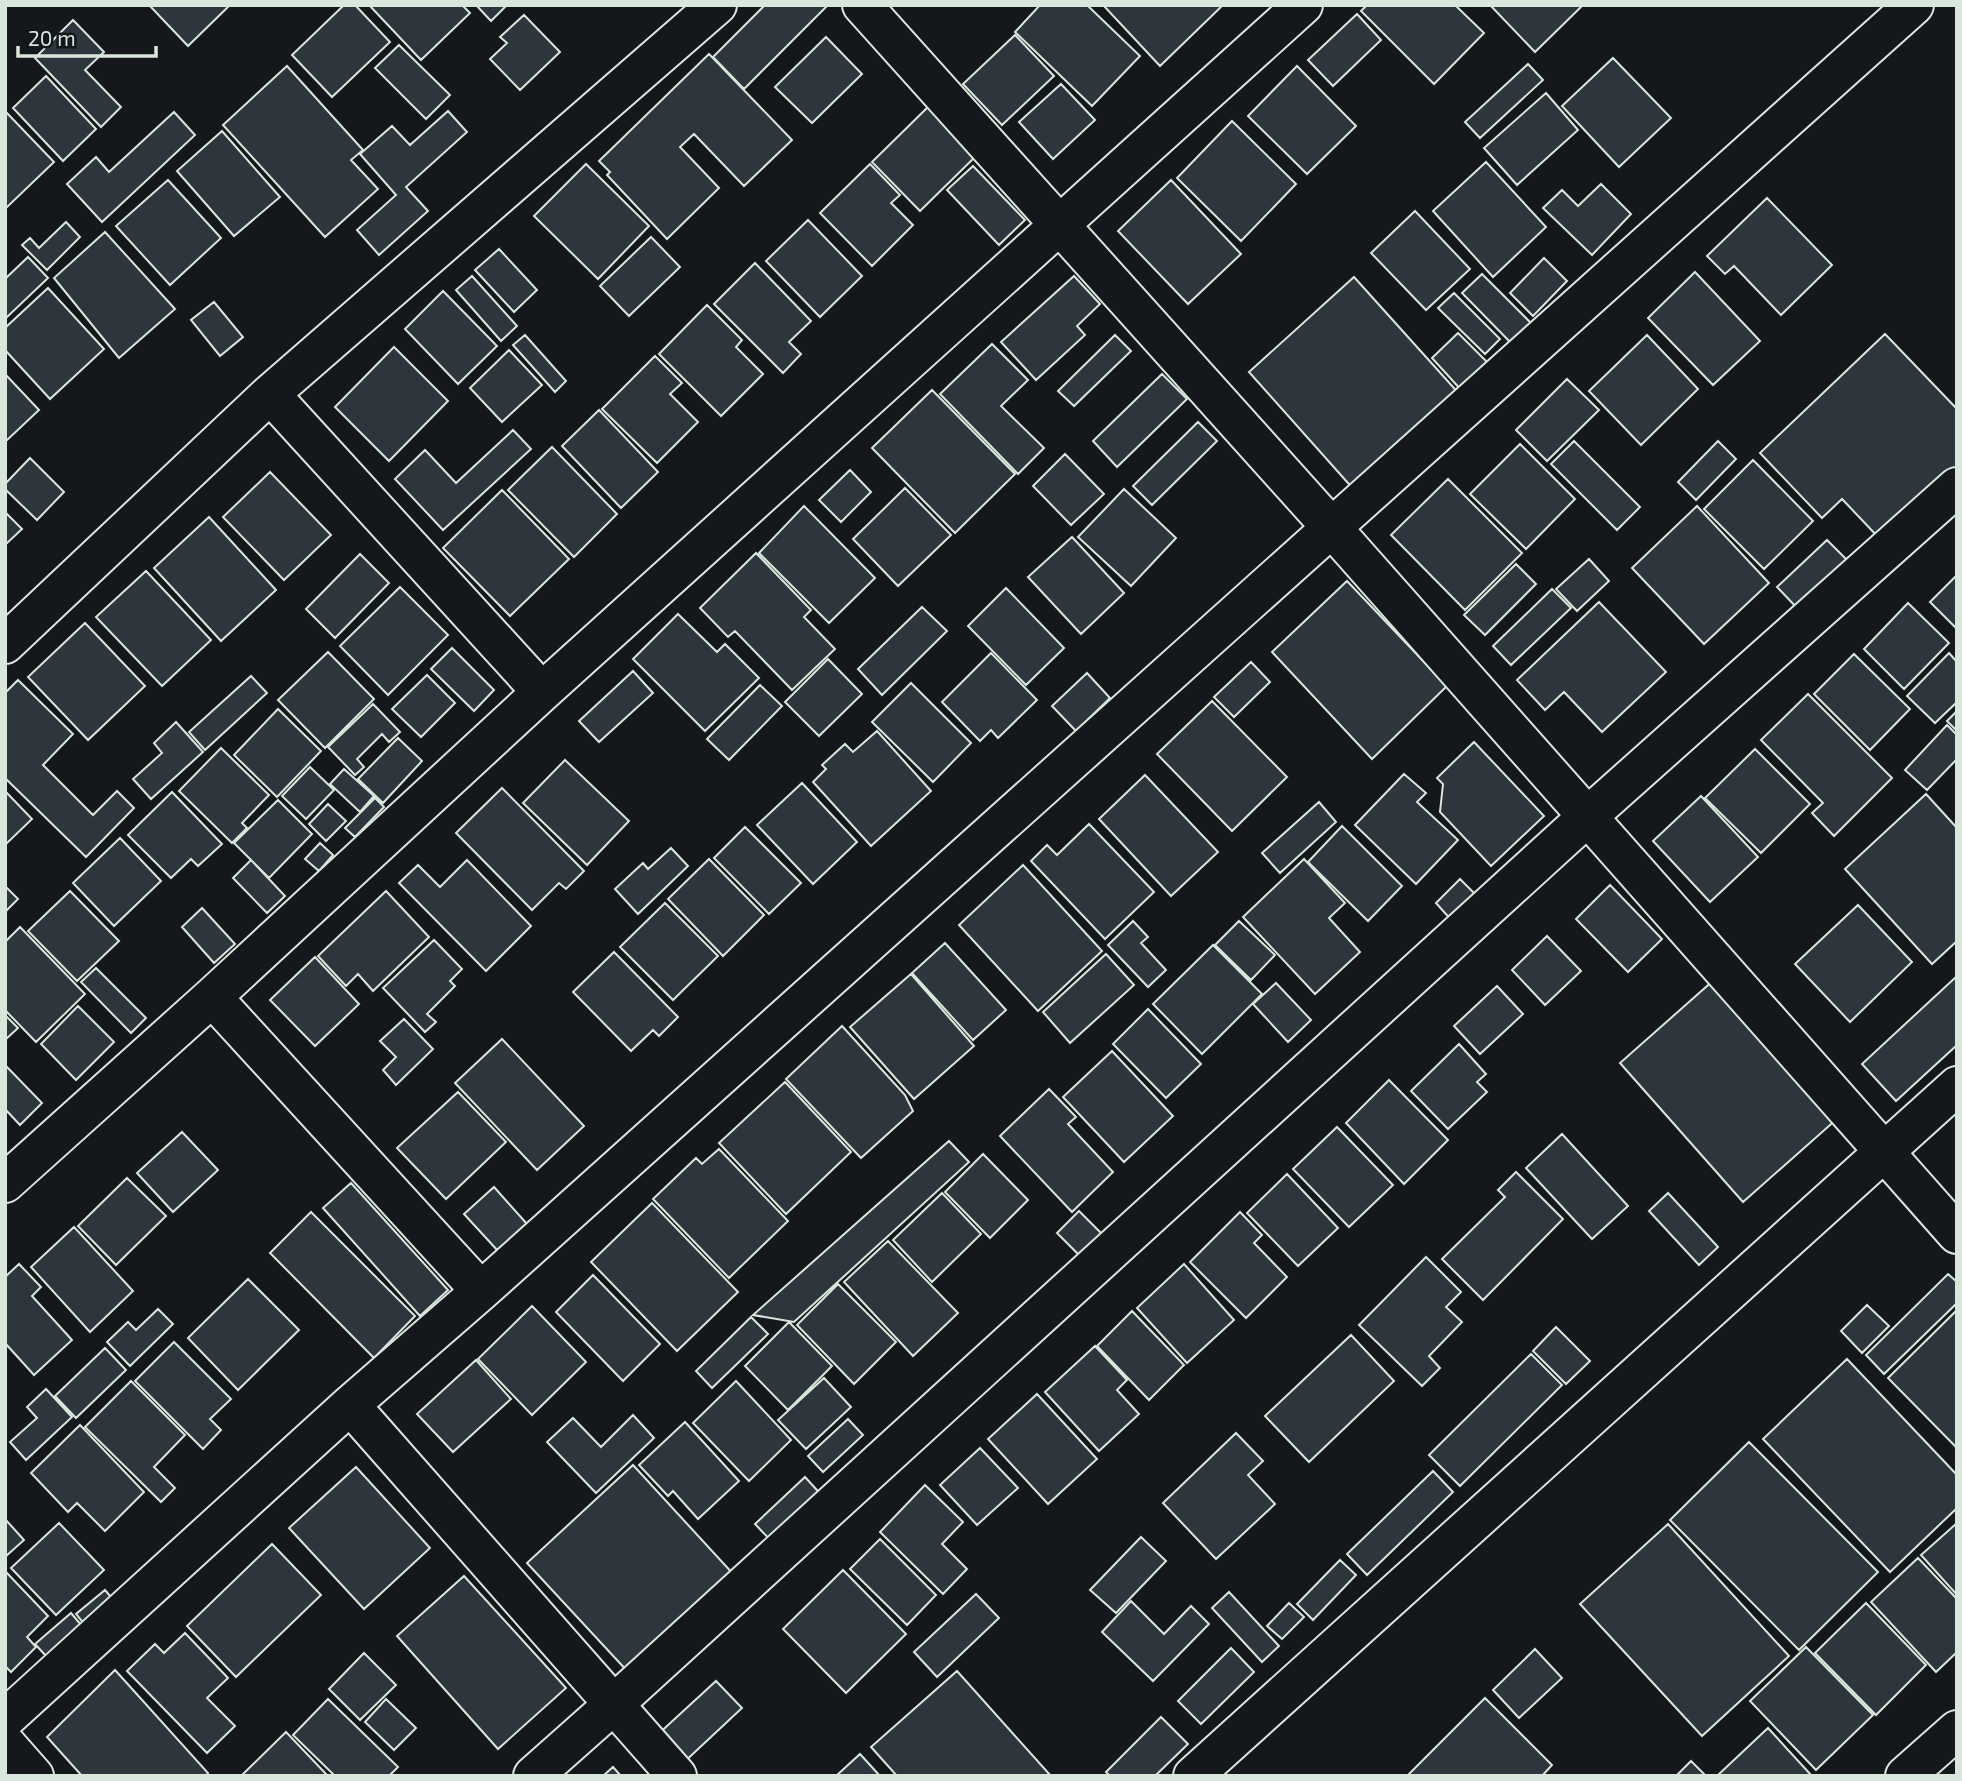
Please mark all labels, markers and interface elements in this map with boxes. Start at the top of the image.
scale bar [18,14,156,58]
text: 20 m [28,25,76,50]

